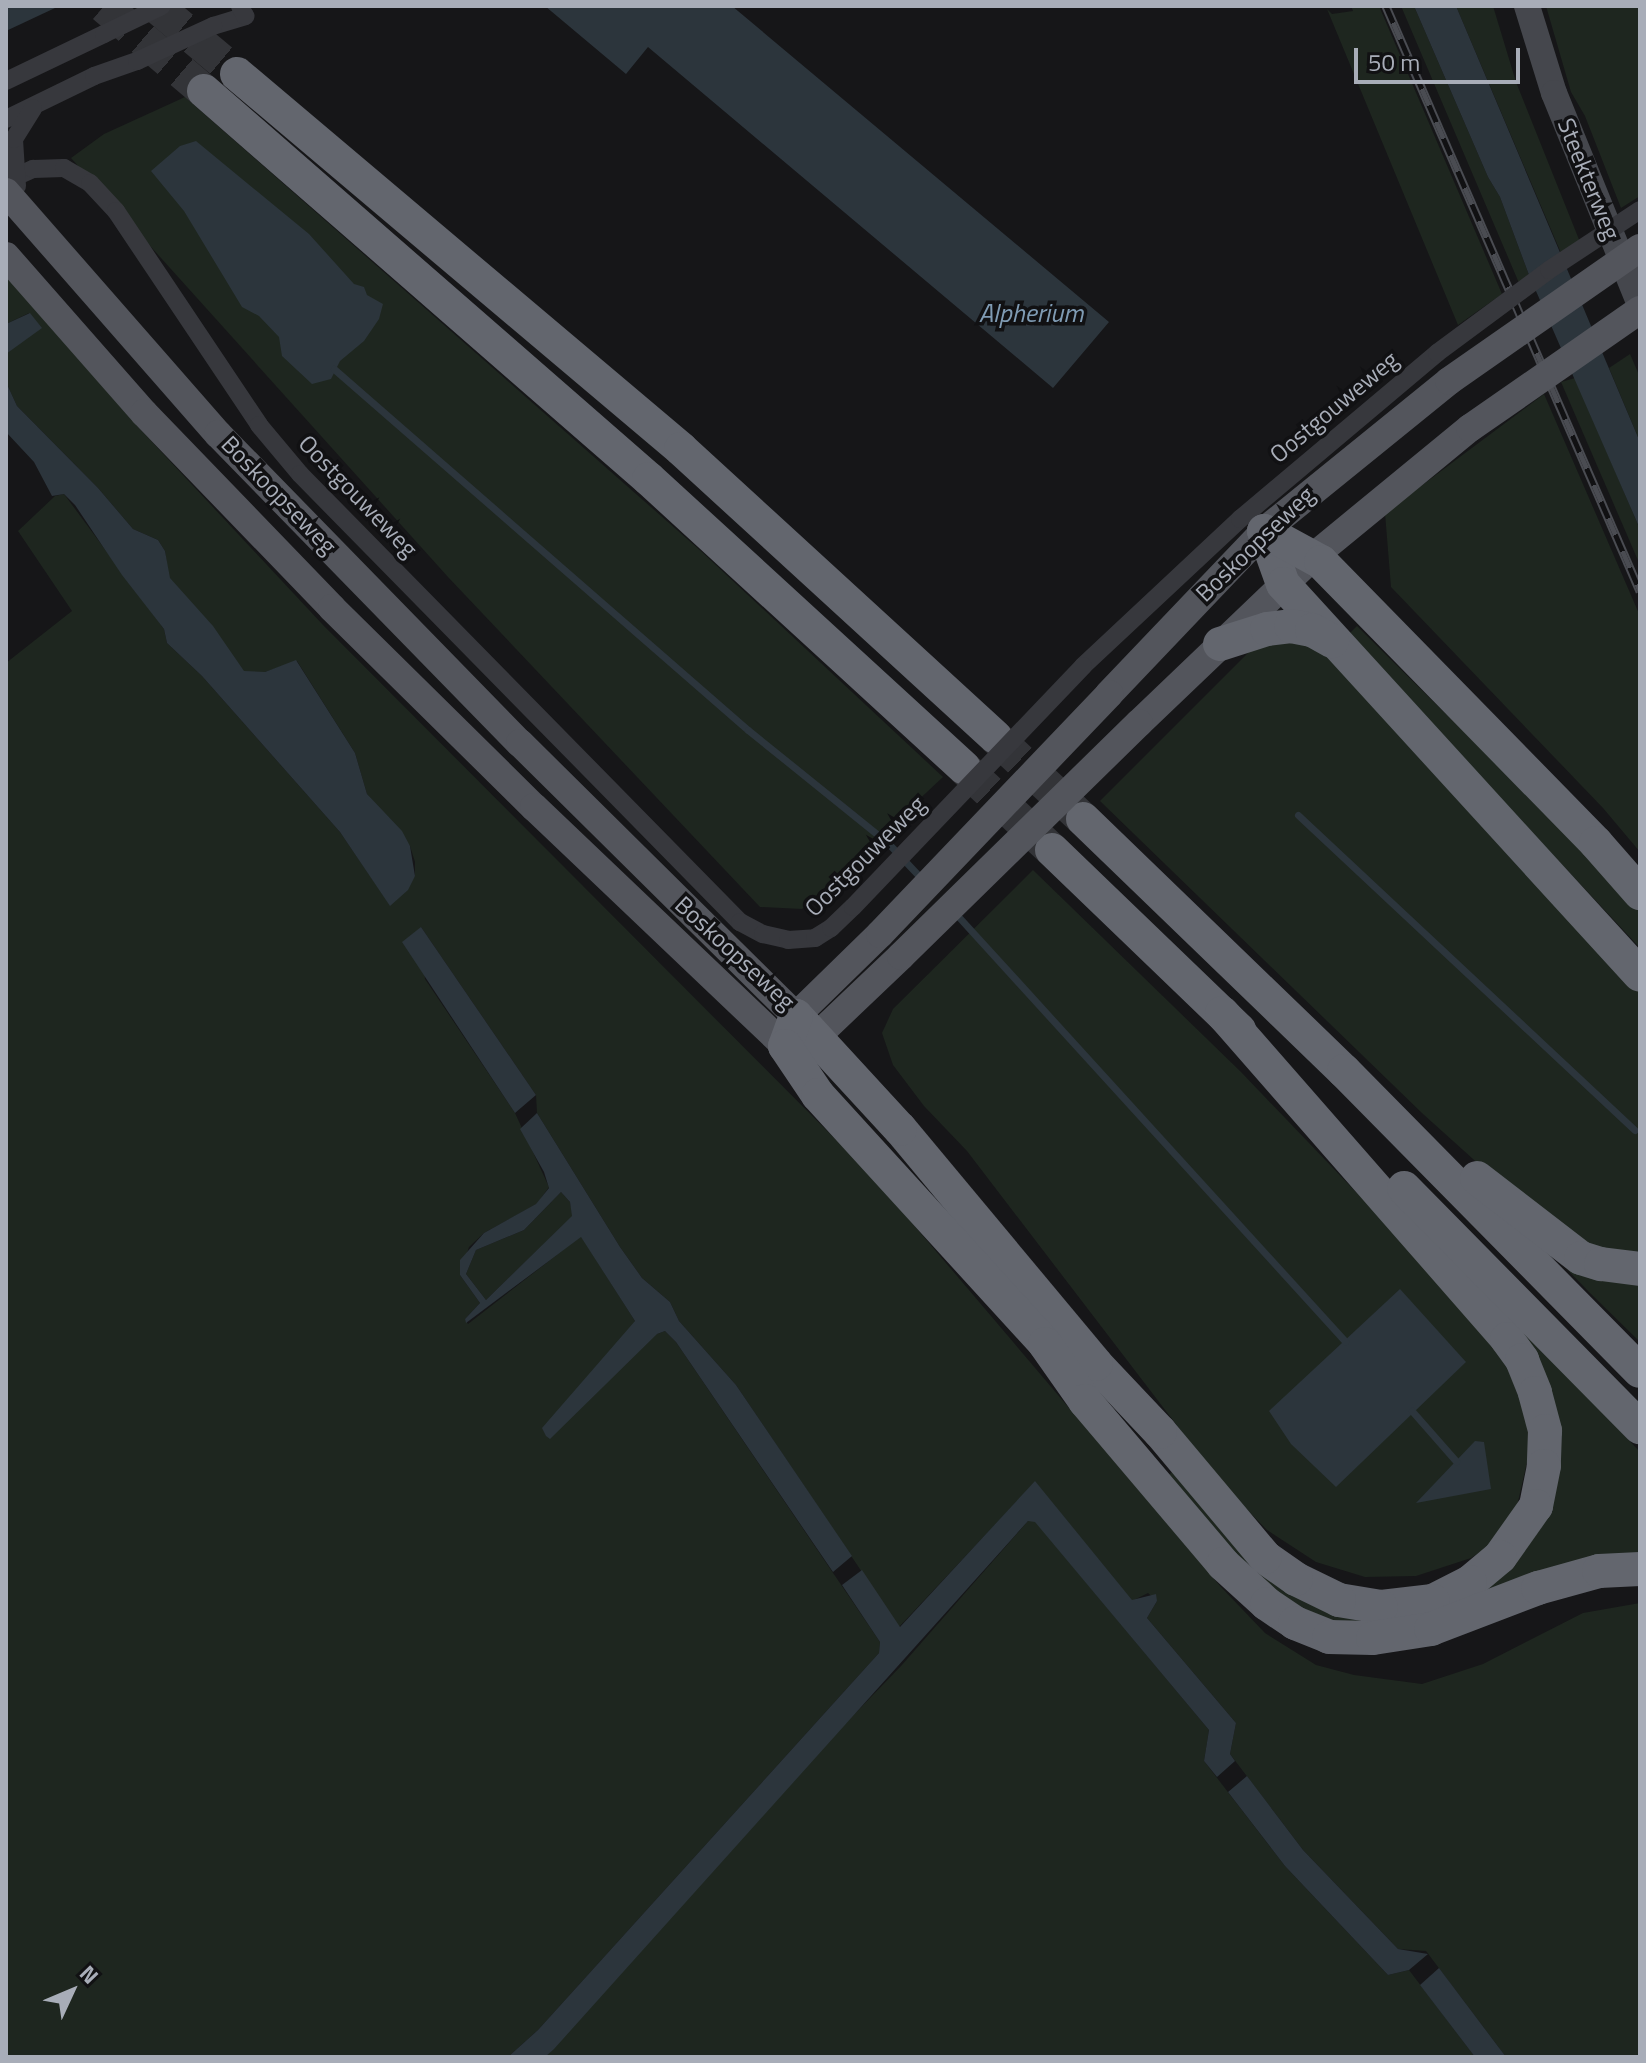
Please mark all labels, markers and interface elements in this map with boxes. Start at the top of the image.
scale bar [1358,32,1524,82]
text: 50 m [1368,44,1420,80]
street label: Steekterweg [1552,114,1626,244]
water label: Alpherium [979,297,1083,329]
street label: Oostgouweweg [1264,345,1404,469]
street label: Oostgouweweg [293,429,423,563]
street label: Boskoopseweg [215,430,343,560]
street label: Boskoopseweg [1190,480,1320,608]
street label: Oostgouweweg [799,790,931,922]
street label: Boskoopseweg [669,890,801,1016]
north arrow [32,1951,112,2031]
text: N [72,1957,107,1992]

